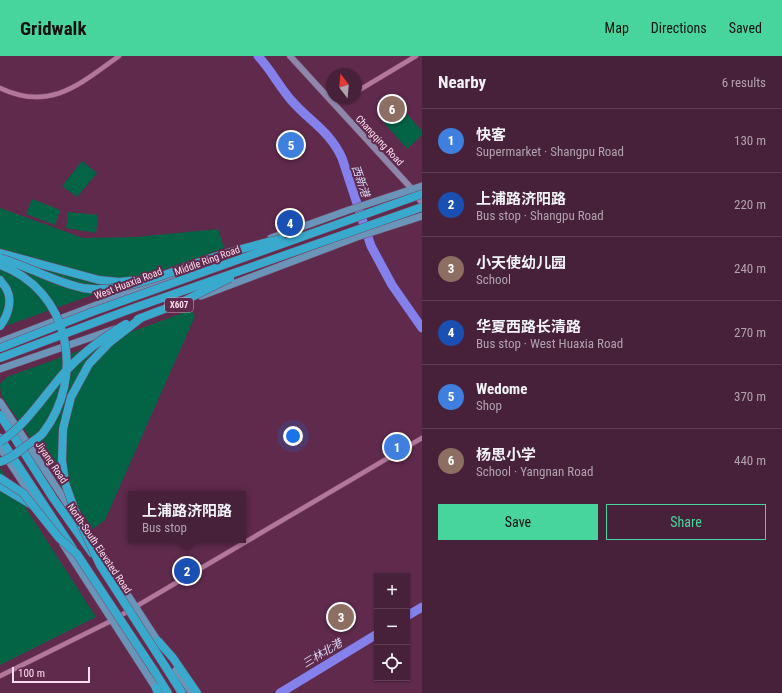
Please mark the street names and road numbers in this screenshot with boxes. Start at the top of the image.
street label: Changqing Road [354,113,406,168]
street label: Middle Ring Road [173,244,241,277]
street label: West Huaxia Road [93,265,164,301]
road number: X607 [165,298,193,312]
street label: Jiyang Road [34,439,70,485]
street label: North-South Elevated Road [65,501,134,595]

